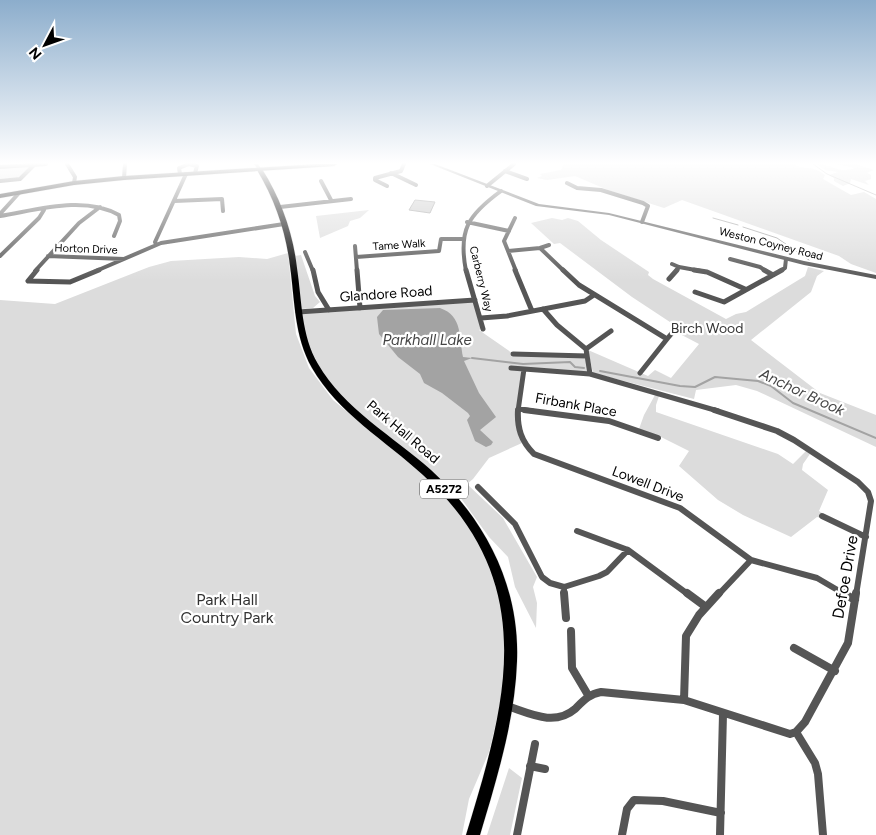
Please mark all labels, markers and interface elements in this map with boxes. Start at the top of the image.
north arrow [20,20,70,70]
text: N [26,44,46,63]
street label: Weston Coyney Road [718,225,824,263]
street label: Tame Walk [372,237,426,253]
street label: Horton Drive [54,241,118,257]
street label: Carberry Way [467,245,495,313]
street label: Glandore Road [339,282,433,306]
park label: Birch Wood [671,320,743,337]
water label: Parkhall Lake [382,331,472,349]
water label: Anchor Brook [756,364,848,420]
street label: Firbank Place [534,389,618,421]
street label: Park Hall Road [363,397,443,467]
street label: Lowell Drive [610,463,687,506]
road number: A5272 [420,479,468,498]
street label: Defoe Drive [828,533,862,620]
park label: Park Hall Country Park [181,590,274,627]

